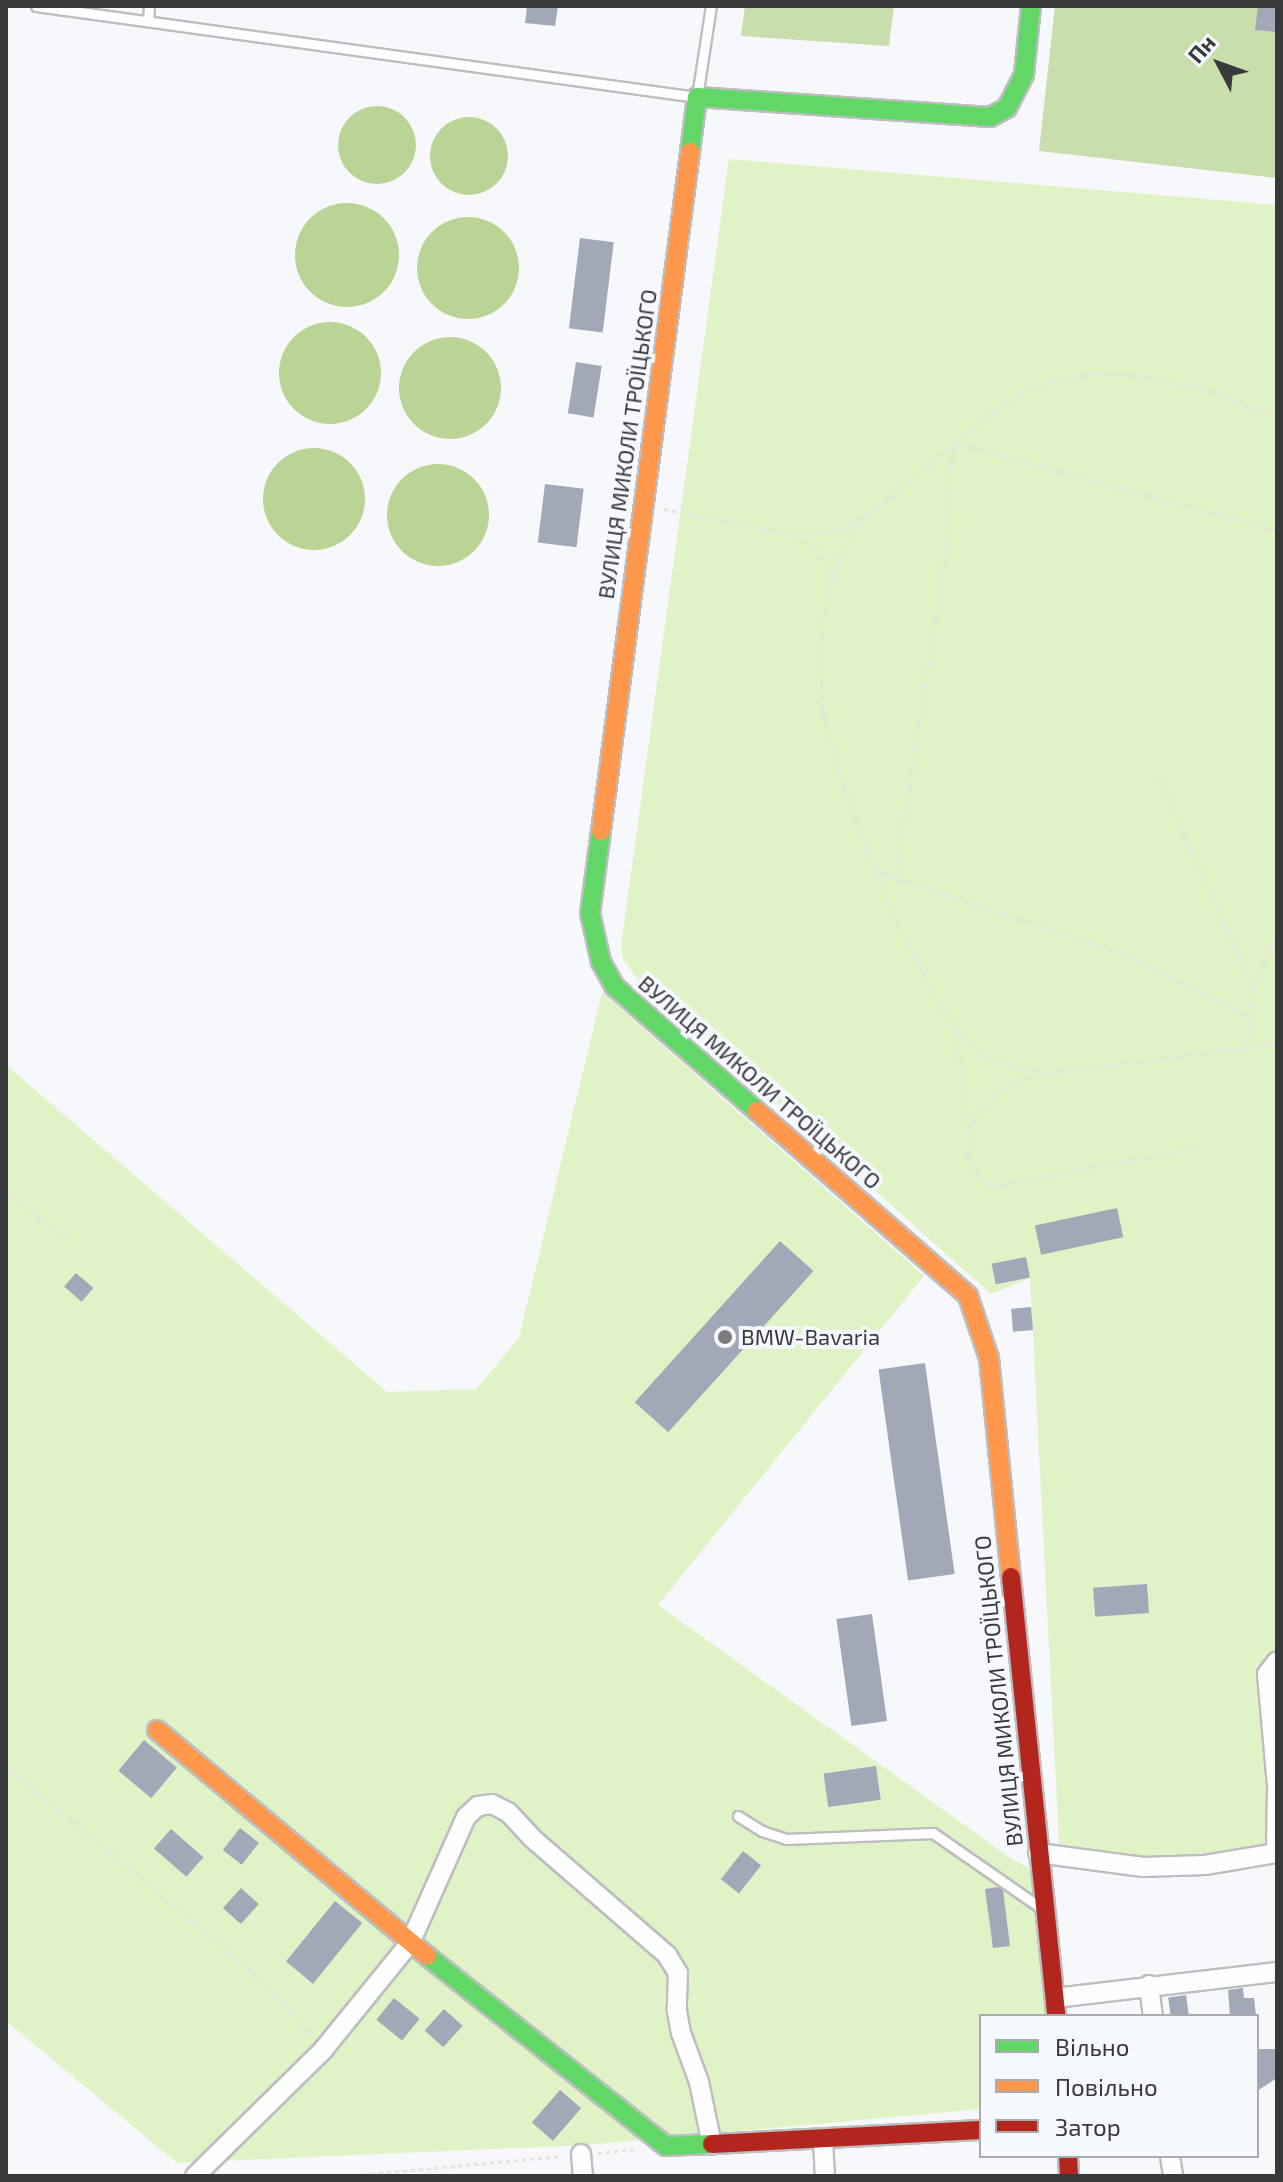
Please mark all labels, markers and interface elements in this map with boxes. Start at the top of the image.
north arrow [1179,24,1259,104]
text: Пн [1182,29,1220,68]
street label: ВУЛИЦЯ МИКОЛИ ТРОЇЦЬКОГО [592,287,662,601]
street label: ВУЛИЦЯ МИКОЛИ ТРОЇЦЬКОГО [633,970,887,1194]
place label: BMW-Bavaria [741,1324,880,1350]
marker: BMW-Bavaria [716,1328,734,1346]
street label: ВУЛИЦЯ МИКОЛИ ТРОЇЦЬКОГО [969,1534,1027,1848]
legend [979,2014,1259,2158]
text: Вільно [1055,2032,1129,2061]
text: Повільно [1055,2072,1158,2101]
text: Затор [1055,2112,1121,2141]

